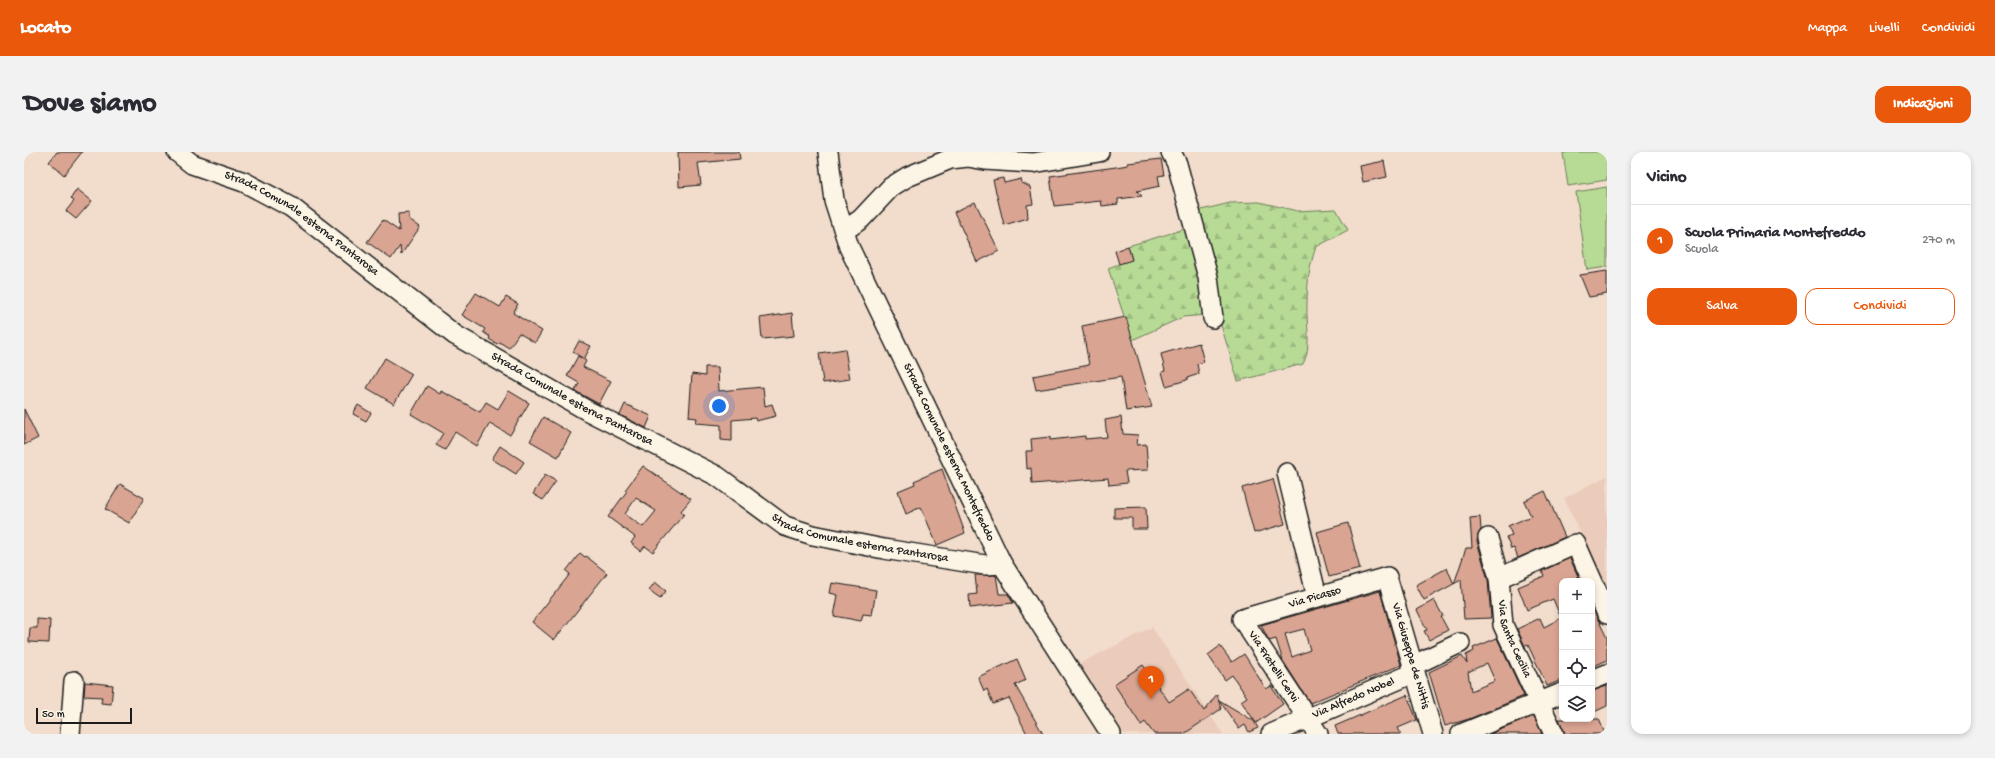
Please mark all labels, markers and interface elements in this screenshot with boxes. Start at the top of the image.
text: Locato [20,17,71,40]
text: Mappa [1808,20,1847,37]
text: Livelli [1869,20,1900,37]
text: Condividi [1922,20,1975,37]
button: Indicazioni [1875,86,1971,123]
text: Dove siamo [24,88,157,121]
text: Vicino [1647,168,1687,188]
street label: Strada Comunale esterna Pantarosa [222,169,381,280]
text: Scuola Primaria Montefreddo [1685,224,1866,242]
text: 1 [1657,233,1663,248]
text: 270 m [1922,233,1955,248]
text: Scuola [1685,242,1718,257]
button: Salva [1647,288,1797,325]
button: Condividi [1805,288,1955,325]
street label: Strada Comunale esterna Pantarosa [488,350,655,450]
street label: Strada Comunale esterna Montefreddo [899,361,997,544]
your location [709,396,729,416]
street label: Strada Comunale esterna Pantarosa [768,511,949,566]
map controls [1559,578,1595,722]
button: + [1559,578,1595,614]
street label: Via Picasso [1286,584,1343,612]
street label: Via Santa Cecilia [1494,599,1534,680]
street label: Via Giuseppe de Nittis [1388,600,1432,711]
button: − [1559,614,1595,650]
street label: Via Fratelli Cervi [1244,628,1302,706]
button: locate [1559,650,1595,686]
pin: 1 [1138,666,1164,699]
street label: Via Alfredo Nobel [1310,675,1397,723]
button: layers [1559,686,1595,722]
scale bar [36,706,132,725]
text: 50 m [42,709,64,721]

